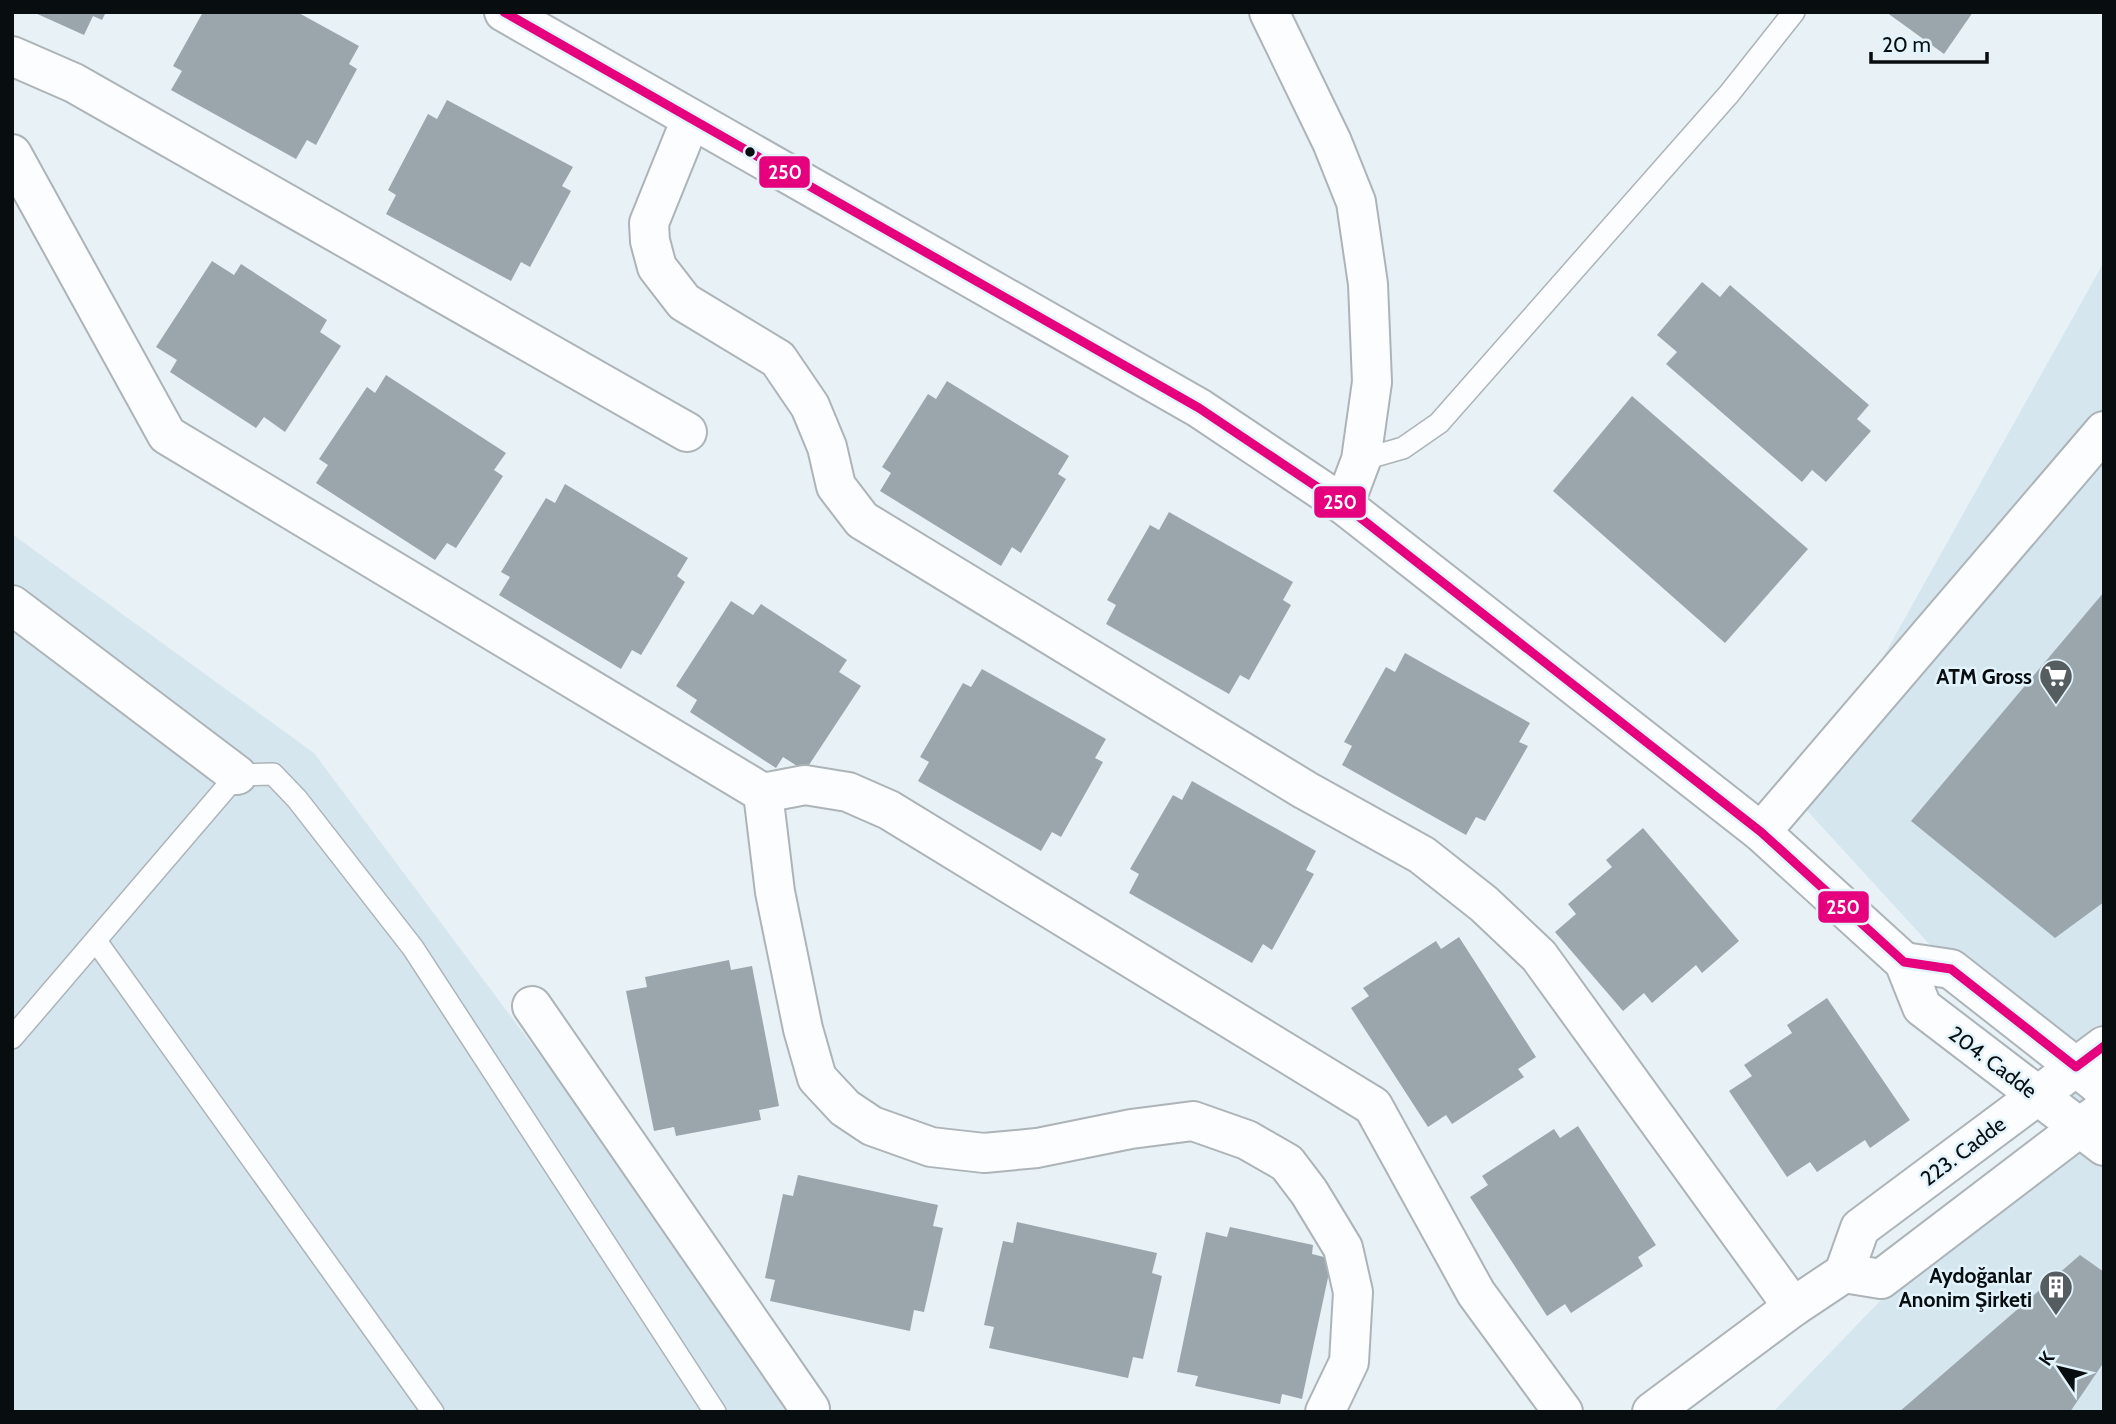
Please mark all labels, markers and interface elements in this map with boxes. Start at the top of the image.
scale bar [1871,21,1986,65]
text: 20 m [1882,32,1931,57]
unlabelled marker [743,145,757,159]
line badge: 250 [758,155,811,189]
text: 250 [768,161,802,184]
line badge: 250 [1313,485,1367,519]
text: 250 [1323,491,1357,514]
supermarket icon: ATM Gross [2037,657,2075,706]
place label: ATM Gross [1936,664,2032,689]
line badge: 250 [1817,890,1870,924]
text: 250 [1826,896,1860,919]
street label: 204. Cadde [1944,1021,2042,1103]
street label: 223. Cadde [1916,1111,2010,1191]
place label: Aydoğanlar Anonim Şirketi [1899,1263,2032,1312]
building icon: Aydoğanlar Anonim Şirketi [2037,1268,2075,1317]
north arrow [2025,1333,2095,1403]
text: K [2034,1347,2059,1370]

